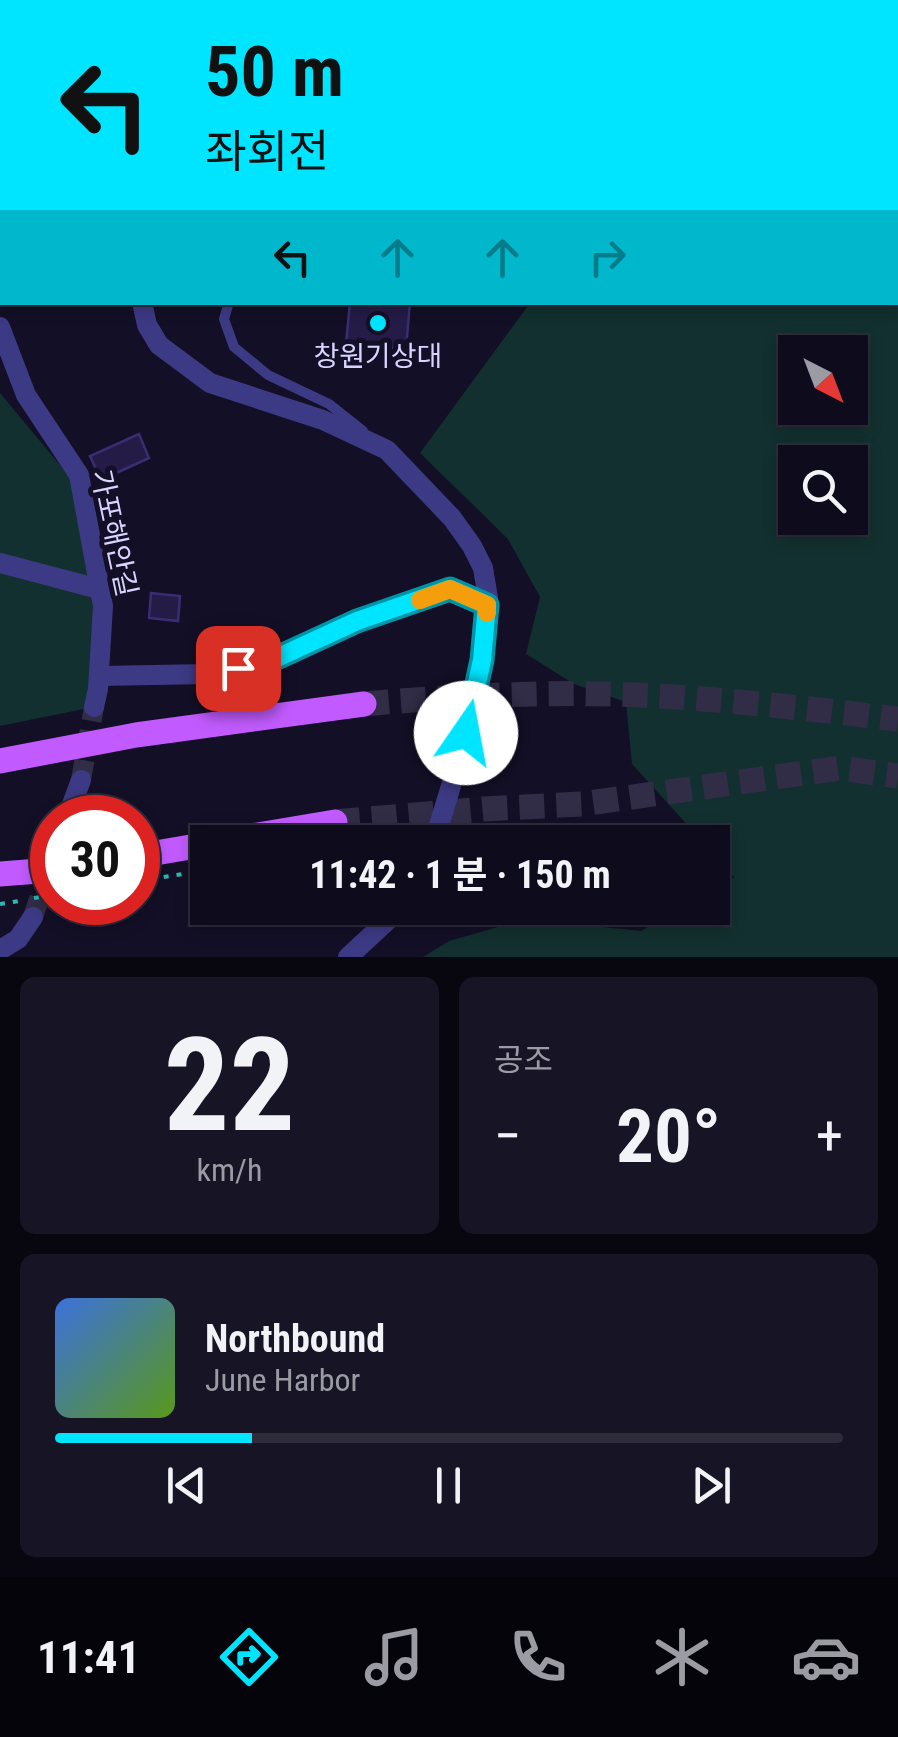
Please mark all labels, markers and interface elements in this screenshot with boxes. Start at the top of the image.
text: 50 m [205,31,344,113]
icon: left [40,40,170,170]
text: 좌회전 [205,125,329,178]
icon: left [265,230,320,285]
icon: ahead [370,230,425,285]
icon: ahead [475,230,530,285]
icon: right [580,230,635,285]
marker: 창원기상대 [367,312,389,334]
north arrow [778,335,868,425]
map controls [778,335,868,535]
place label: 창원기상대 [314,340,442,373]
button: search [778,445,868,535]
street label: 가포해안길 [84,467,144,599]
pin [196,626,281,711]
icon: arrive [211,641,266,696]
position arrow [414,681,518,785]
speed limit sign: 30 [30,795,160,925]
text: 11:42 · 1 분 · 150 m [309,853,611,897]
text: 22 [164,1009,295,1162]
text: 공조 [494,1041,553,1079]
text: 20° [616,1092,721,1180]
text: − [494,1104,522,1168]
text: + [816,1104,843,1168]
text: km/h [197,1151,262,1189]
text: Northbound [205,1317,385,1361]
text: June Harbor [205,1361,360,1399]
icon: previous [159,1458,214,1513]
icon: pause [421,1458,476,1513]
icon: next [684,1458,739,1513]
icon: directions [214,1622,284,1692]
icon: music [359,1622,429,1692]
icon: phone [503,1622,573,1692]
icon: climate [647,1622,717,1692]
icon: car [791,1622,861,1692]
text: 11:41 [37,1631,140,1684]

